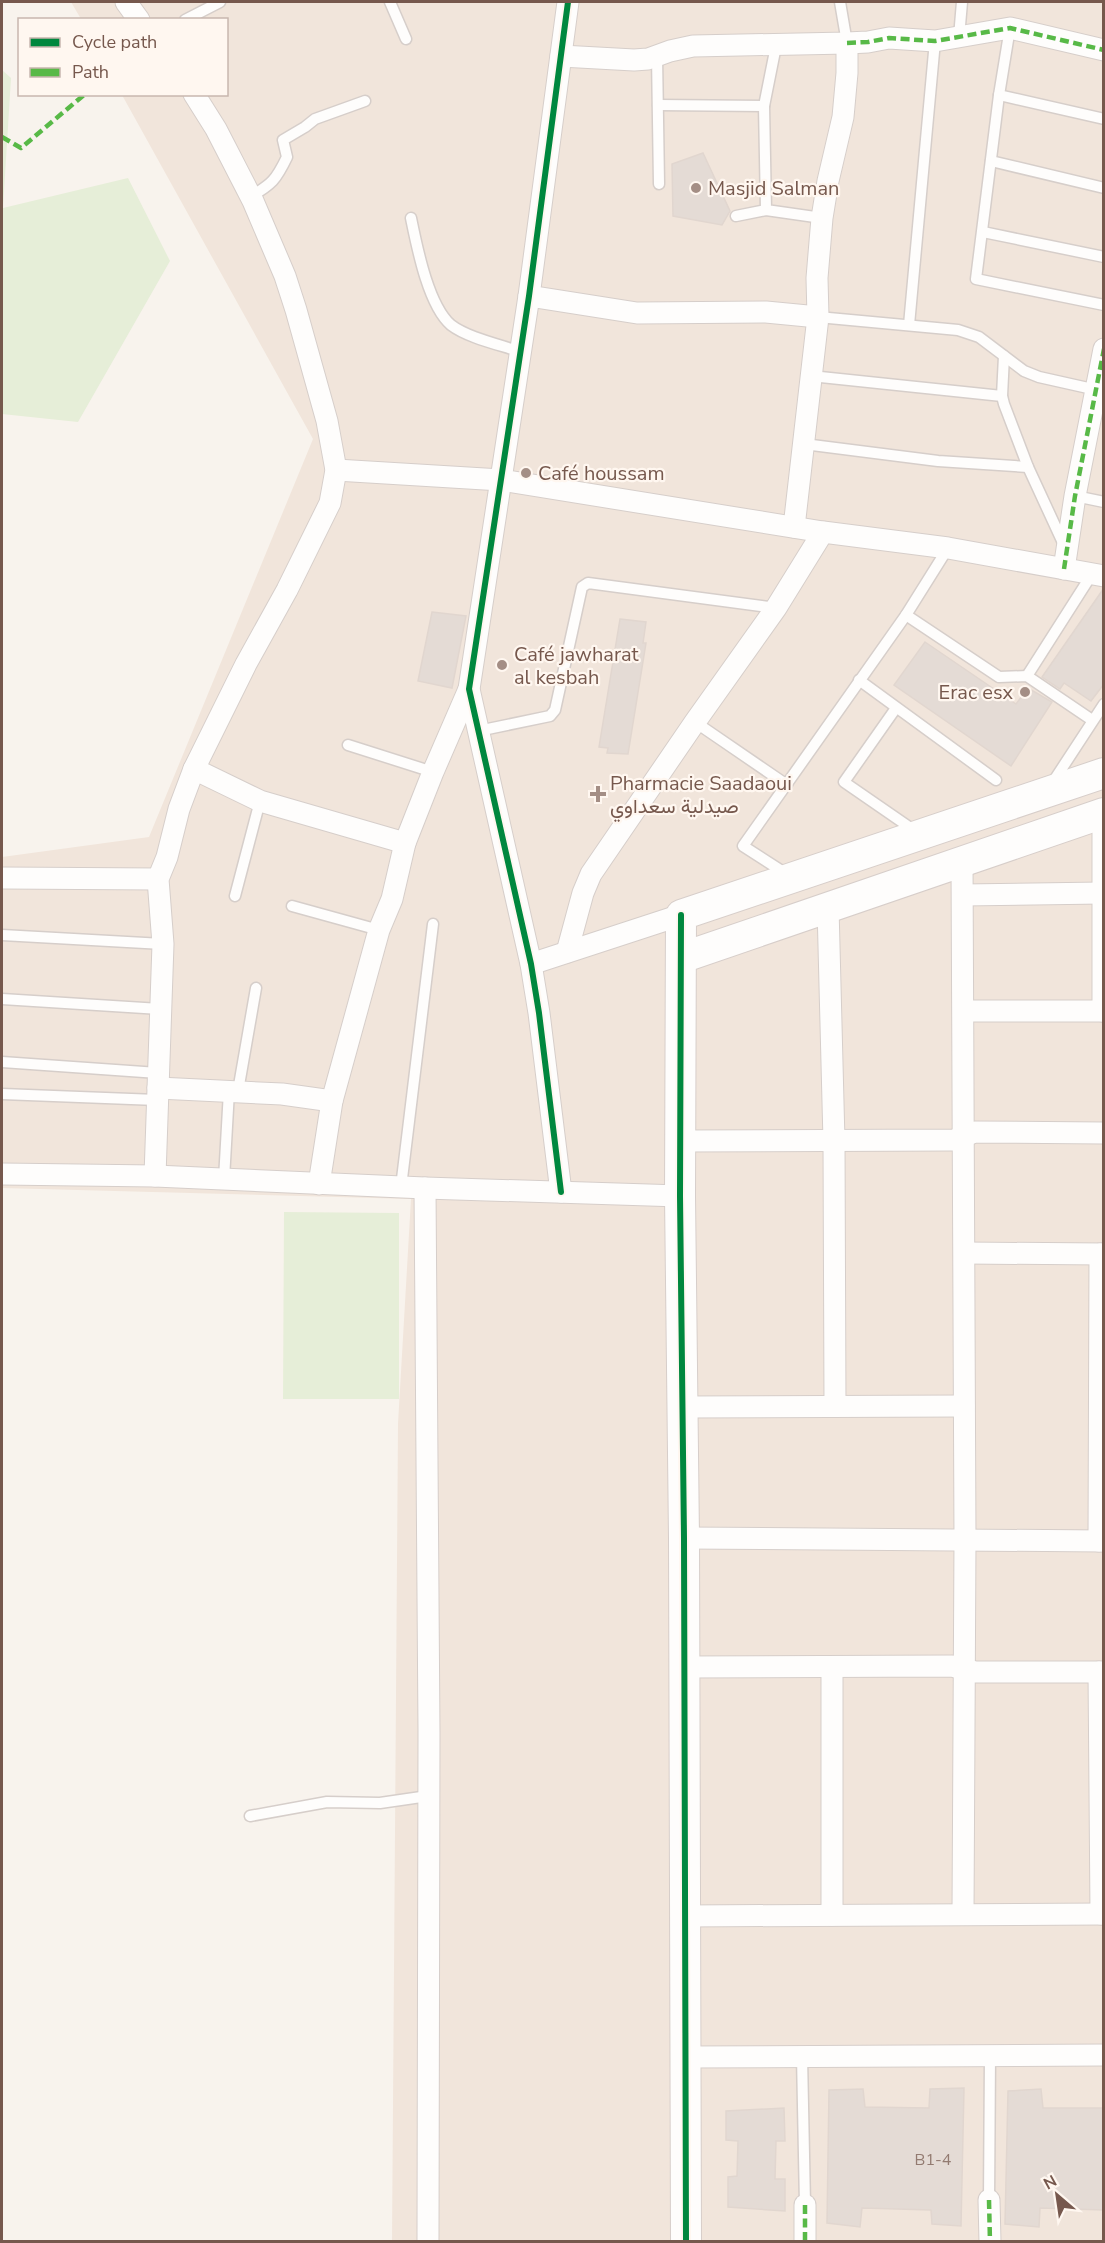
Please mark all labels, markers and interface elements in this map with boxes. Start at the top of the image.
legend [18,18,228,96]
text: Cycle path [72,30,157,54]
text: Path [72,60,109,84]
place label: Masjid Salman [708,175,839,202]
marker: Masjid Salman [689,181,703,195]
place label: Café houssam [538,460,665,487]
marker: Café houssam [519,466,533,480]
place label: Café jawharat al kesbah [514,641,640,691]
marker: Café jawharat al kesbah [495,658,509,672]
place label: Erac esx [939,679,1013,706]
marker: Erac esx [1018,685,1032,699]
place label: Pharmacie Saadaoui صيدلية سعداوي [610,770,792,823]
marker: Pharmacie Saadaoui صيدلية سعداوي [591,787,605,801]
house number: B1-4 [915,2149,952,2171]
north arrow [1027,2165,1087,2225]
text: N [1040,2170,1061,2195]

